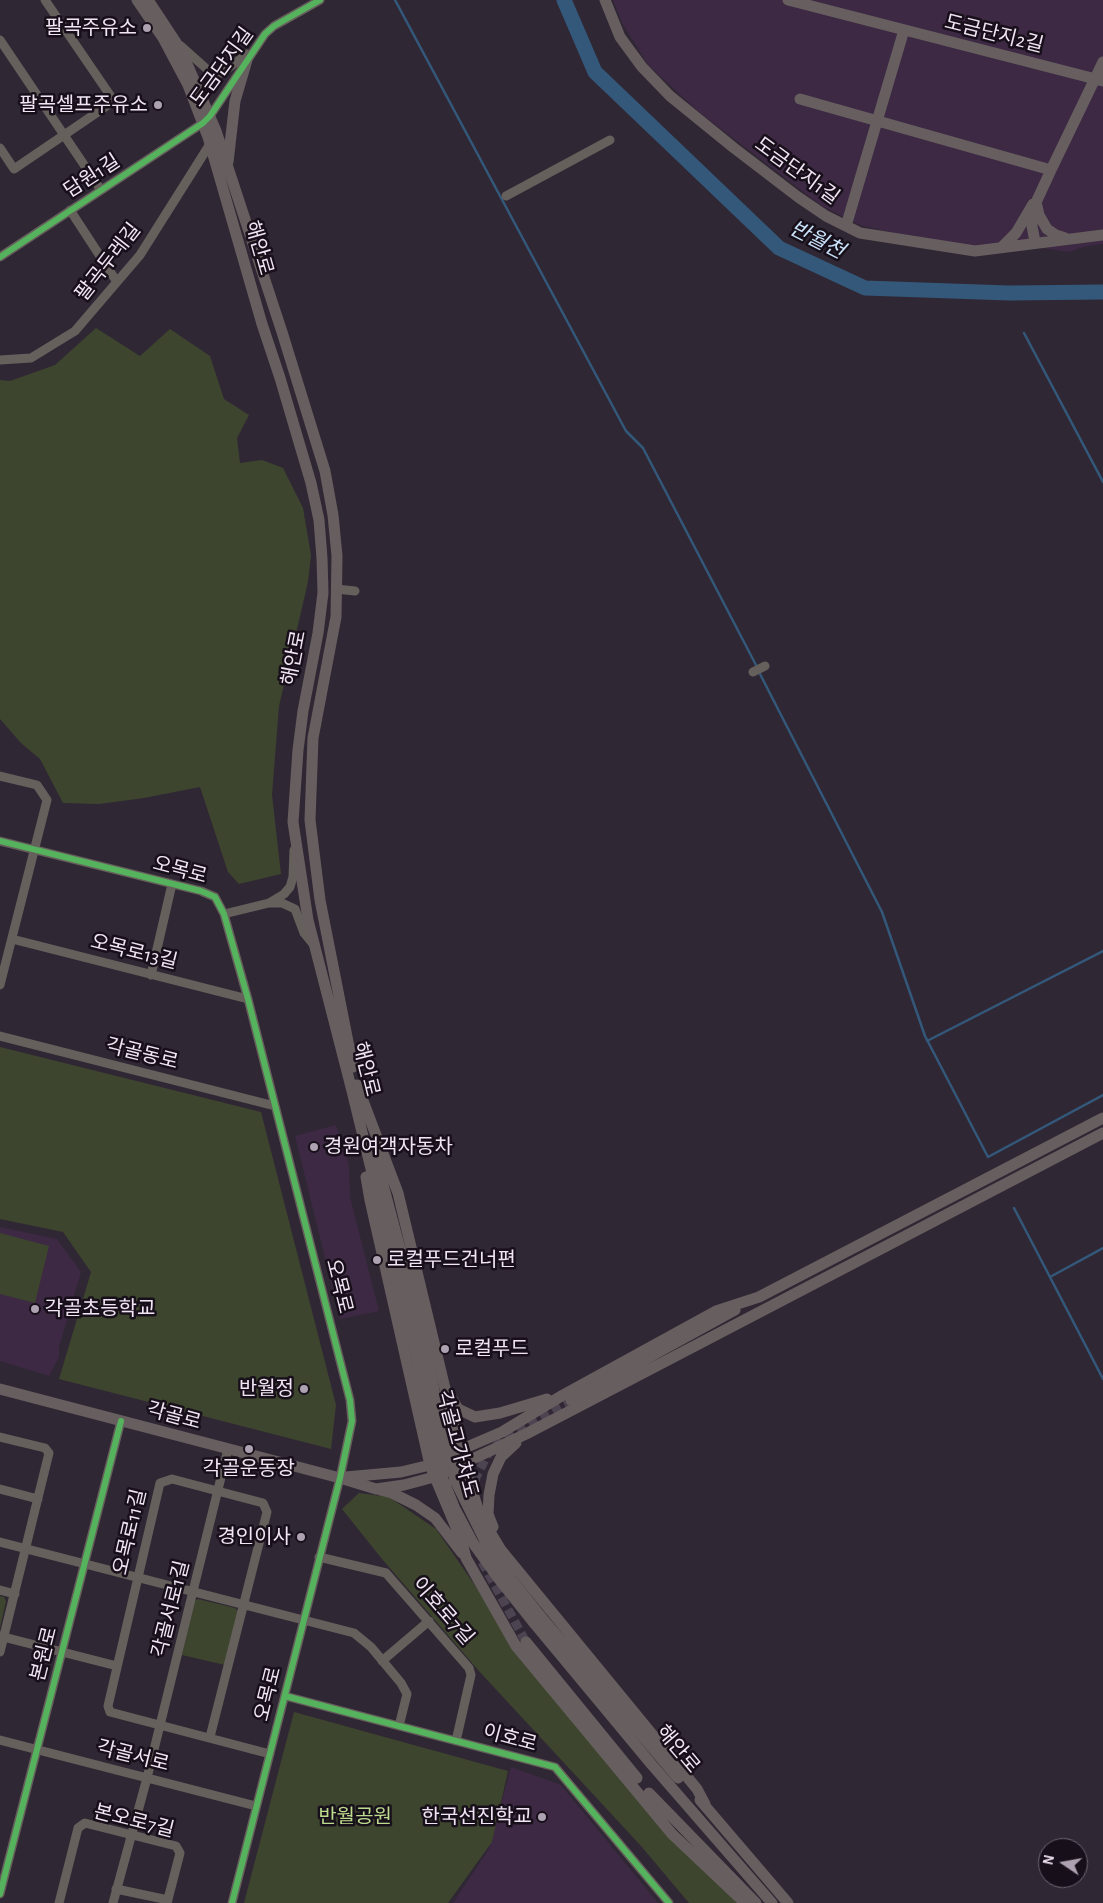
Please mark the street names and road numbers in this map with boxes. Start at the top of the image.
street label: 도금단지2길 [942,10,1046,58]
street label: 도금단지길 [185,23,259,111]
street label: 도금단지1길 [750,132,844,210]
street label: 담원1길 [59,149,125,203]
street label: 팔곡두레길 [70,218,146,306]
street label: 해안로 [240,218,278,278]
street label: 해안로 [277,629,311,687]
street label: 오목로 [150,851,210,889]
street label: 오목로13길 [88,930,180,974]
street label: 각골동로 [103,1033,181,1075]
street label: 해안로 [348,1039,384,1099]
street label: 오목로 [321,1256,357,1316]
street label: 각골고가차도 [431,1388,483,1500]
street label: 각골로 [144,1397,204,1435]
street label: 오목로11길 [108,1487,152,1577]
street label: 각골서로1길 [147,1558,195,1660]
street label: 이호로7길 [407,1572,479,1650]
street label: 본원로 [26,1624,62,1684]
street label: 오목로 [250,1664,286,1724]
street label: 이호로 [480,1719,540,1757]
street label: 해안로 [651,1720,705,1778]
street label: 각골서로 [94,1735,172,1777]
street label: 본오로7길 [91,1799,177,1843]

